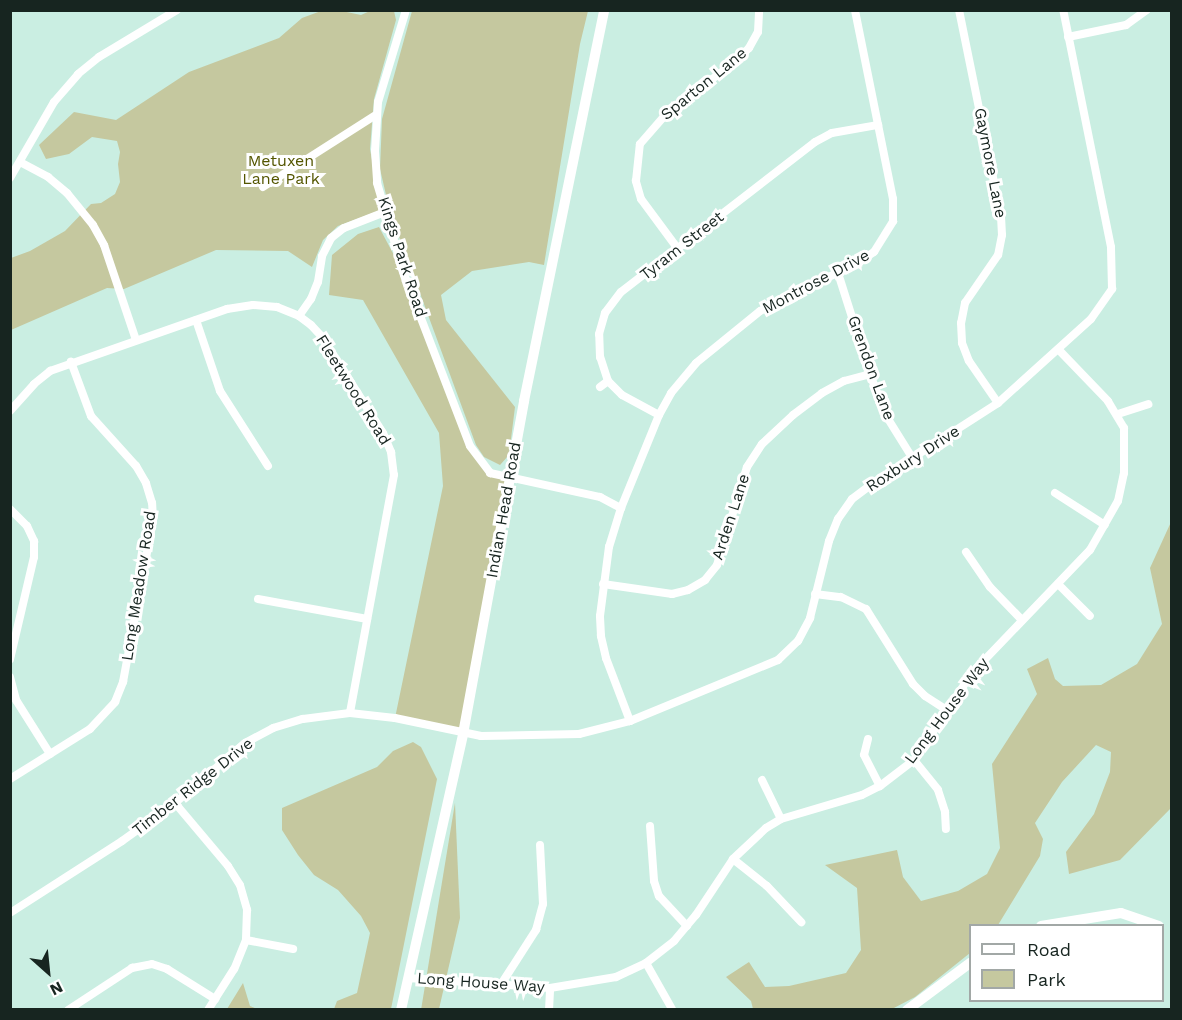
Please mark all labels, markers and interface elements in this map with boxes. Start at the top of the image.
street label: Sparton Lane [657,44,751,124]
street label: Gaymore Lane [970,106,1010,220]
park label: Metuxen Lane Park [242,151,320,189]
street label: Kings Park Road [373,194,431,320]
street label: Tyram Street [636,207,728,285]
street label: Montrose Drive [759,246,873,318]
street label: Grendon Lane [843,313,899,423]
street label: Fleetwood Road [311,331,395,449]
street label: Roxbury Drive [862,422,964,496]
street label: Indian Head Road [483,441,525,579]
street label: Arden Lane [708,472,754,562]
street label: Long Meadow Road [118,509,160,663]
street label: Long House Way [901,654,993,768]
street label: Timber Ridge Drive [129,734,257,840]
legend [969,924,1164,1002]
text: Road [1027,939,1071,960]
north arrow [18,942,78,1002]
street label: Long House Way [416,969,546,997]
text: Park [1027,969,1066,990]
text: N [47,977,66,1000]

